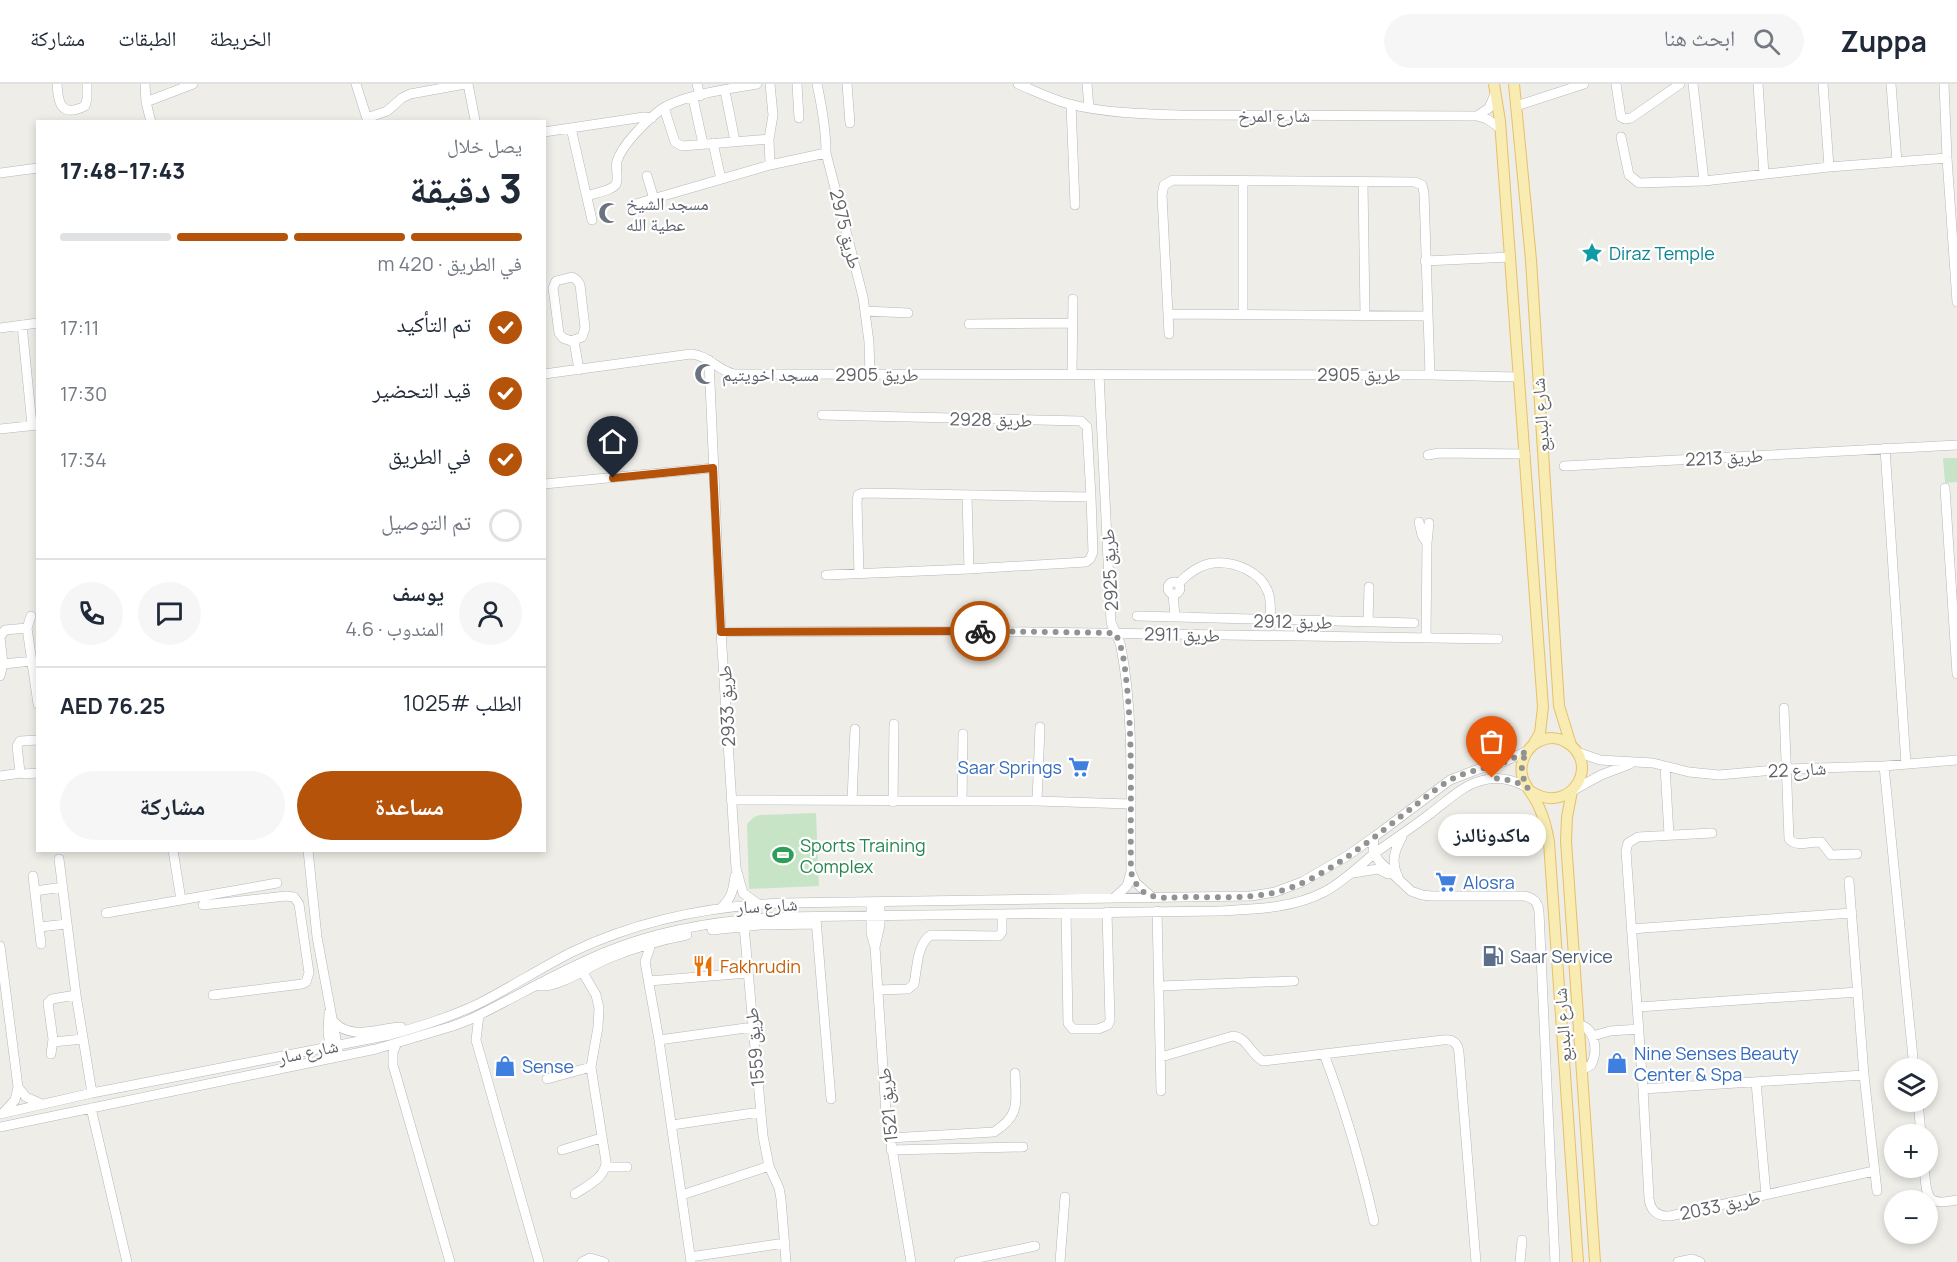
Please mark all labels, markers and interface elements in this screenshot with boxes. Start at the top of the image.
search box [1384,14,1804,68]
text: Zuppa [1840,22,1927,60]
text: ابحث هنا [1664,23,1735,53]
text: مشاركة [30,24,85,52]
text: الطبقات [118,24,177,52]
text: الخريطة [210,24,271,52]
icon: search [1750,25,1783,58]
street label: شارع المرخ [1238,103,1310,128]
text: يصل خلال [447,132,522,159]
text: 17:43–17:48 [60,156,185,186]
text: 3 دقيقة [409,161,522,215]
street label: طريق 2975 [825,187,867,271]
place label: مسجد الشيخ عطية الله [626,191,709,236]
mosque icon: مسجد الشيخ عطية الله [597,201,621,225]
place icon: Diraz Temple [1580,241,1604,265]
place label: Diraz Temple [1609,241,1715,265]
text: في الطريق · 420 m [378,250,522,277]
text: تم التأكيد [397,309,471,339]
icon: check [489,311,522,344]
text: 17:11 [60,314,99,341]
mosque icon: مسجد اخويتيم [693,362,717,386]
place label: مسجد اخويتيم [722,362,819,387]
street label: طريق 2905 [835,362,919,386]
street label: طريق 2905 [1317,362,1401,386]
text: قيد التحضير [373,375,471,405]
icon: check [489,377,522,410]
street label: شارع البديع [1525,377,1556,453]
text: 17:30 [60,380,107,407]
street label: طريق 2928 [949,406,1033,432]
pin [587,416,638,478]
icon: home [596,425,629,458]
text: في الطريق [388,441,471,471]
icon: check [489,443,522,476]
street label: طريق 2213 [1684,443,1764,471]
text: 17:34 [60,446,107,473]
text: تم التوصيل [381,507,471,537]
street label: طريق 2925 [1095,528,1123,612]
text: يوسف [392,578,444,608]
button: phone [60,582,123,645]
button: chat [138,582,201,645]
button: person [459,582,522,645]
courier [950,601,1010,661]
street label: طريق 2912 [1253,608,1333,634]
text: المندوب · 4.6 [345,615,444,642]
icon: bike [964,615,997,648]
street label: طريق 2911 [1144,621,1220,647]
street label: طريق 2933 [712,665,740,747]
text: الطلب #1025 [403,688,522,718]
text: AED 76.25 [60,691,166,721]
pin [1466,716,1517,778]
icon: bag [1475,725,1508,758]
place label: Saar Springs [958,755,1062,779]
supermarket icon: Saar Springs [1067,755,1091,779]
street label: شارع 22 [1767,755,1827,783]
button: مشاركة [60,771,285,840]
button: مساعدة [297,771,522,840]
callout: ماكدونالدز [1438,814,1546,856]
text: ماكدونالدز [1454,821,1530,848]
place label: Sports Training Complex [800,833,926,878]
sports icon: Sports Training Complex [771,843,795,867]
supermarket icon: Alosra [1434,870,1458,894]
place label: Alosra [1463,870,1515,894]
street label: شارع سار [735,891,798,919]
fuel station icon: Saar Service [1481,944,1505,968]
place label: Saar Service [1510,944,1613,968]
restaurant icon: Fakhrudin [691,954,715,978]
place label: Fakhrudin [720,954,801,978]
street label: شارع البديع [1547,987,1578,1063]
street label: طريق 1559 [739,1006,769,1088]
street label: شارع سار [275,1033,340,1069]
place label: Nine Senses Beauty Center & Spa [1634,1041,1799,1086]
shop icon: Nine Senses Beauty Center & Spa [1605,1051,1629,1075]
shop icon: Sense [493,1054,517,1078]
place label: Sense [522,1054,574,1078]
map controls [1884,1058,1938,1244]
button: layers [1884,1058,1938,1112]
street label: طريق 1521 [871,1067,903,1143]
button: + [1884,1124,1938,1178]
street label: طريق 2033 [1678,1185,1762,1225]
button: − [1884,1190,1938,1244]

